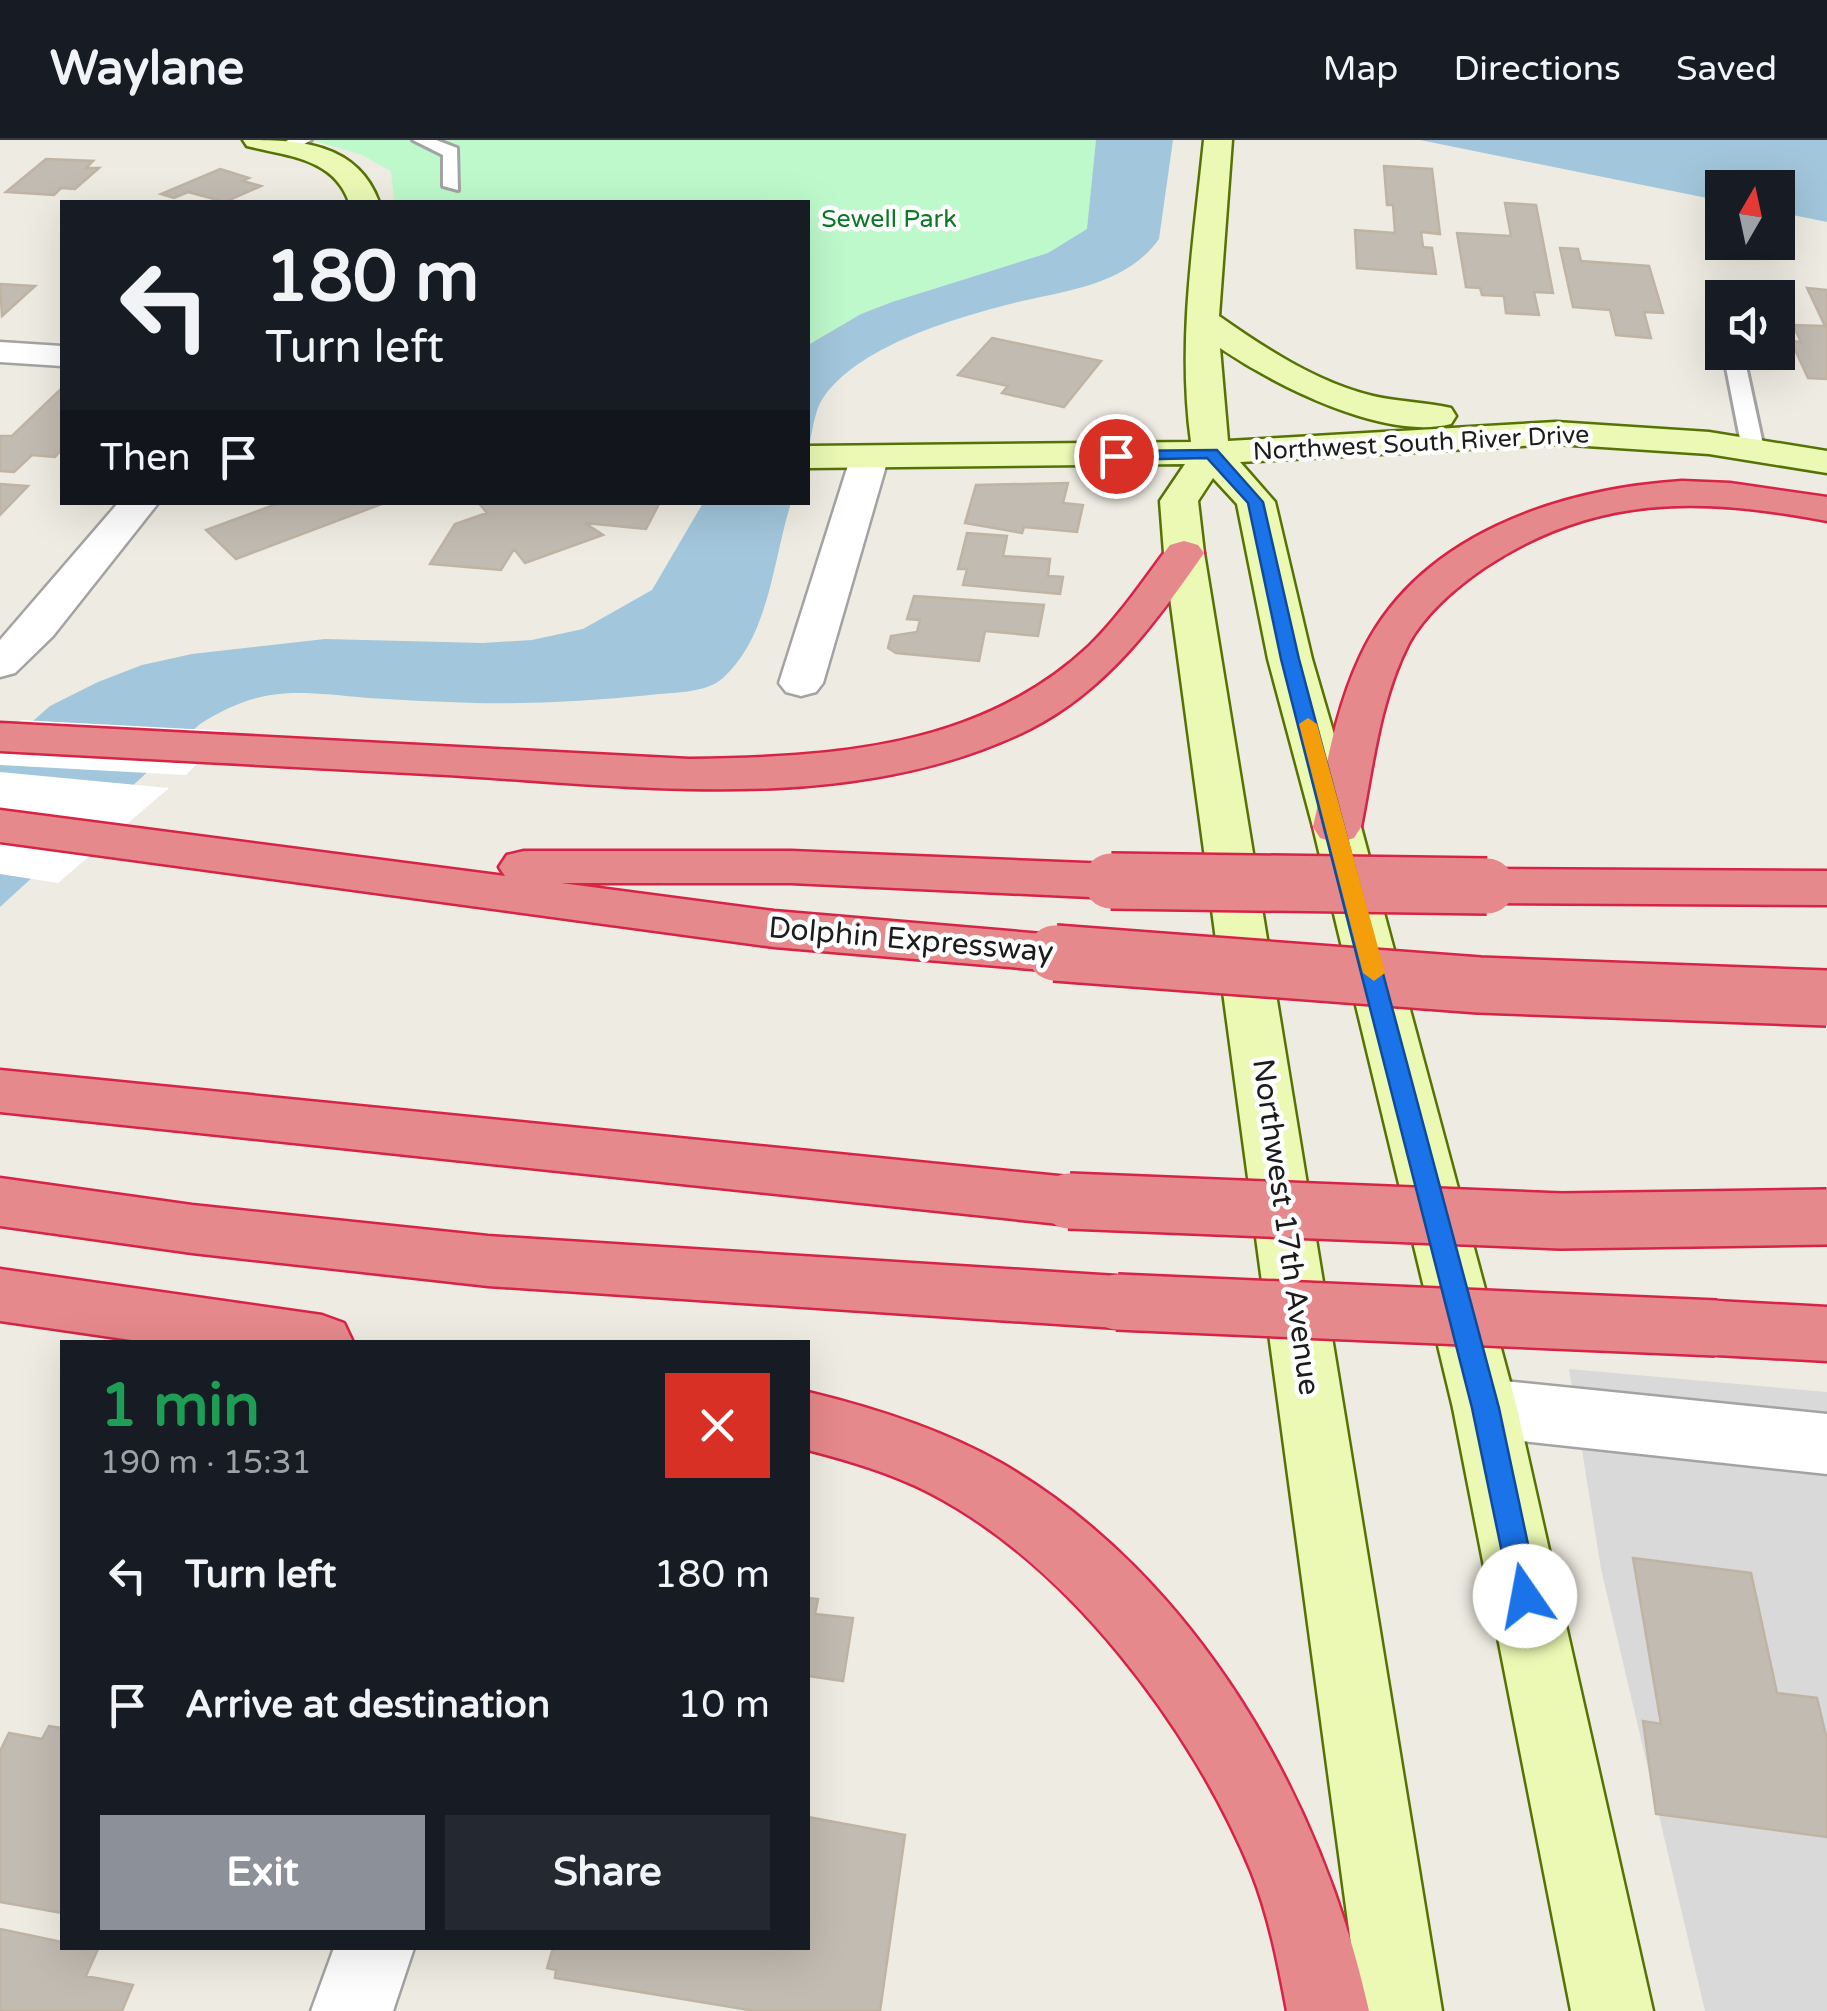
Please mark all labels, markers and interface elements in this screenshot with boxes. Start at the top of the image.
text: Waylane [50,40,244,98]
text: Map [1323,48,1398,90]
text: Directions [1453,48,1621,90]
text: Saved [1676,48,1777,90]
north arrow [1705,170,1795,260]
map controls [1705,170,1795,370]
park label: Sewell Park [821,204,957,234]
text: 180 m [265,236,479,320]
icon: left [100,240,230,370]
button: sound [1705,280,1795,370]
text: Turn left [265,321,444,375]
pin [1074,414,1159,499]
street label: Northwest South River Drive [1252,419,1590,467]
icon: arrive [1089,429,1144,484]
icon: arrive [211,430,266,485]
text: Then [100,435,191,481]
street label: Dolphin Expressway [767,909,1055,971]
street label: Northwest 17th Avenue [1244,1056,1328,1398]
text: 1 min [100,1370,260,1442]
button: close [665,1373,770,1478]
text: 190 m · 15:31 [100,1444,312,1482]
position arrow [1473,1544,1577,1648]
icon: left [100,1548,155,1603]
text: Turn left [185,1552,336,1598]
text: 180 m [654,1552,770,1598]
icon: arrive [100,1678,155,1733]
text: Arrive at destination [185,1682,550,1728]
text: 10 m [678,1682,770,1728]
button: Exit [100,1815,425,1930]
button: Share [445,1815,770,1930]

